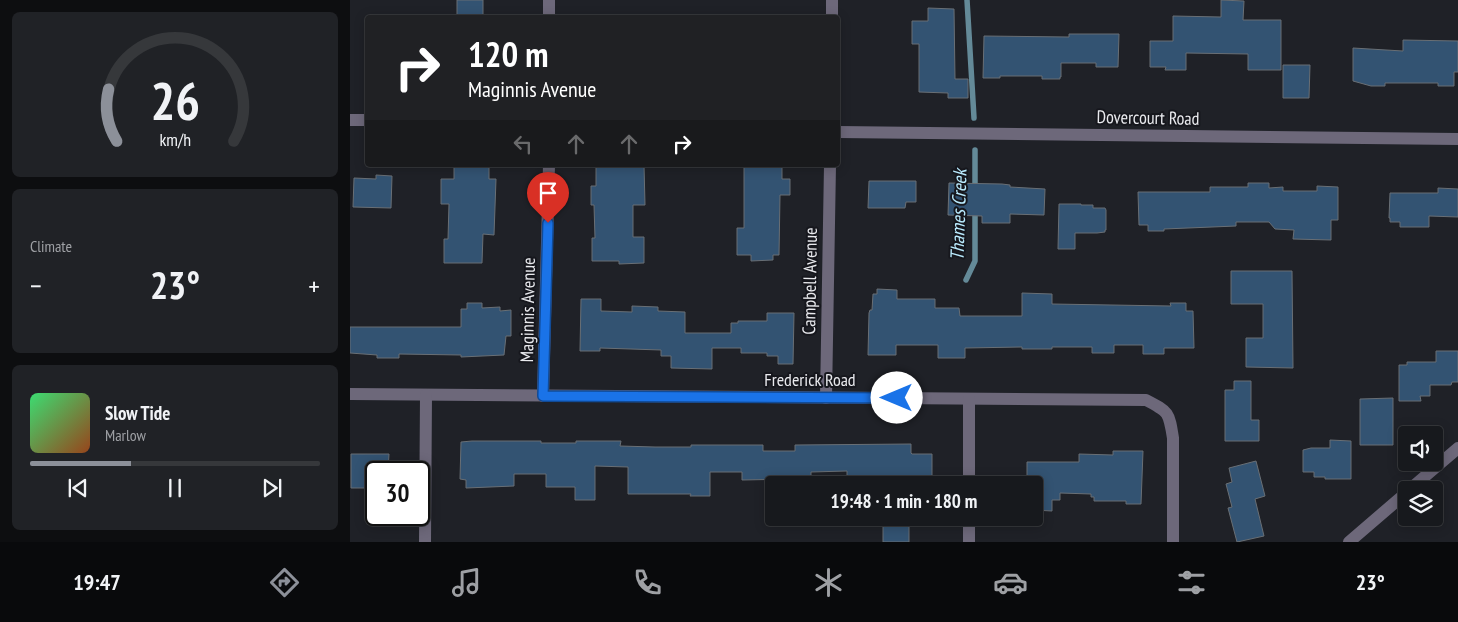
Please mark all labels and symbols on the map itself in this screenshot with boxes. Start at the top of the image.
street label: Dovercourt Road [1096,105,1200,130]
water label: Thames Creek [944,166,972,261]
pin [527,172,569,223]
street label: Campbell Avenue [797,227,822,335]
street label: Maginnis Avenue [515,257,540,363]
street label: Frederick Road [764,368,856,391]
position arrow [870,371,922,423]
speed limit sign: 30 [365,461,430,526]

